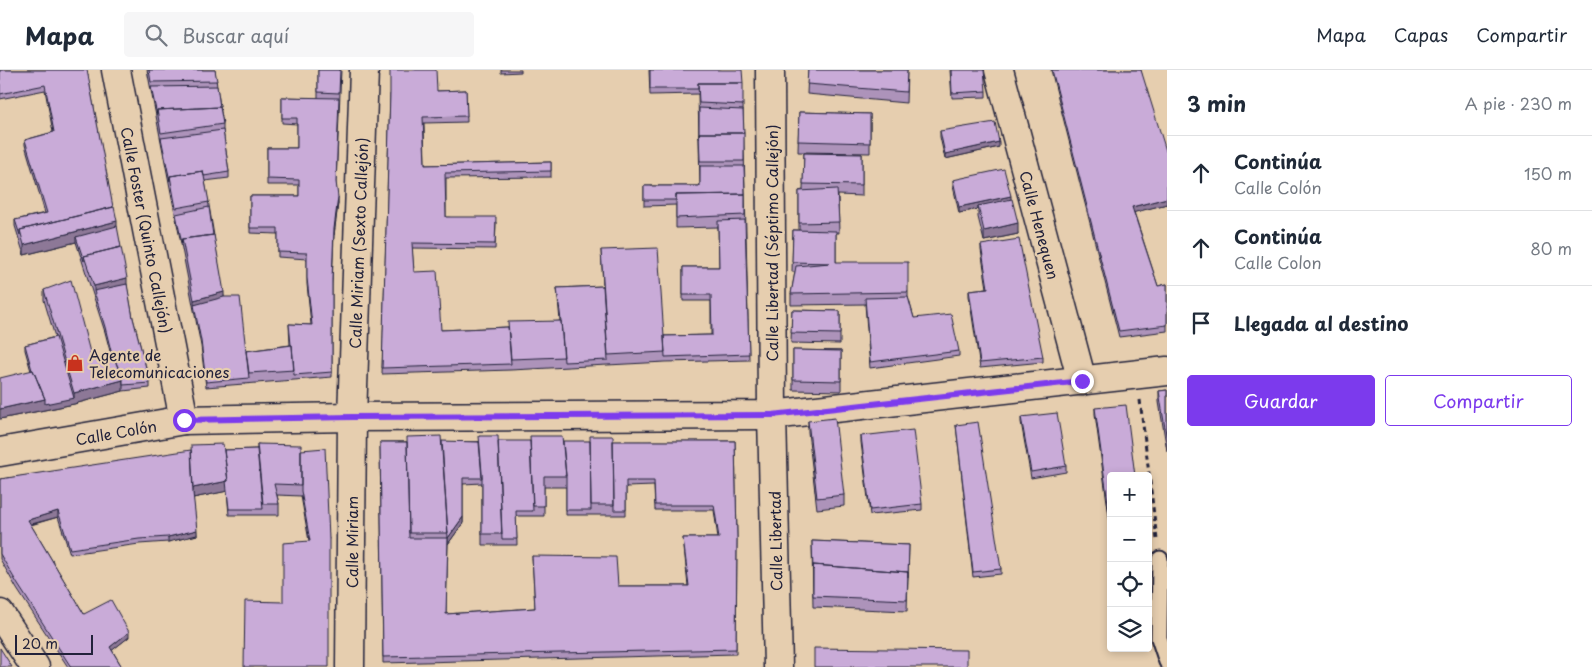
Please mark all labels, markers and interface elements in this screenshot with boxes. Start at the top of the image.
search box [124,12,474,57]
text: Mapa [25,17,94,53]
icon: search [142,21,170,49]
text: Buscar aquí [182,21,289,49]
text: Mapa [1316,21,1366,48]
text: Capas [1394,21,1448,48]
text: Compartir [1476,21,1567,48]
text: 3 min [1187,87,1246,119]
text: A pie · 230 m [1465,91,1572,115]
street label: Calle Libertad (Séptimo Callejón) [760,124,783,362]
street label: Calle Foster (Quinto Callejón) [116,125,178,335]
street label: Calle Miriam (Sexto Callejón) [343,137,373,349]
text: Continúa [1234,147,1322,175]
icon: ahead [1187,159,1215,187]
text: 150 m [1524,161,1572,185]
street label: Calle Henequen [1014,168,1066,282]
text: Calle Colón [1234,175,1322,199]
text: Continúa [1234,222,1322,250]
icon: ahead [1187,234,1215,262]
text: 80 m [1530,236,1572,260]
text: Calle Colon [1234,250,1322,274]
icon: arrive [1187,309,1215,337]
text: Llegada al destino [1234,309,1408,337]
place label: Agente de Telecomunicaciones [89,343,230,383]
shop icon: Agente de Telecomunicaciones [65,353,85,373]
route end [1071,370,1094,393]
button: Guardar [1187,375,1375,426]
button: Compartir [1385,375,1572,426]
route start [173,409,196,432]
street label: Calle Colón [74,414,158,450]
map controls [1107,472,1152,652]
button: + [1107,472,1152,517]
street label: Calle Libertad [763,491,787,591]
street label: Calle Miriam [340,496,363,588]
button: − [1107,517,1152,562]
button: locate [1107,562,1152,607]
button: layers [1107,607,1152,652]
scale bar [15,632,92,655]
text: 20 m [22,633,58,654]

